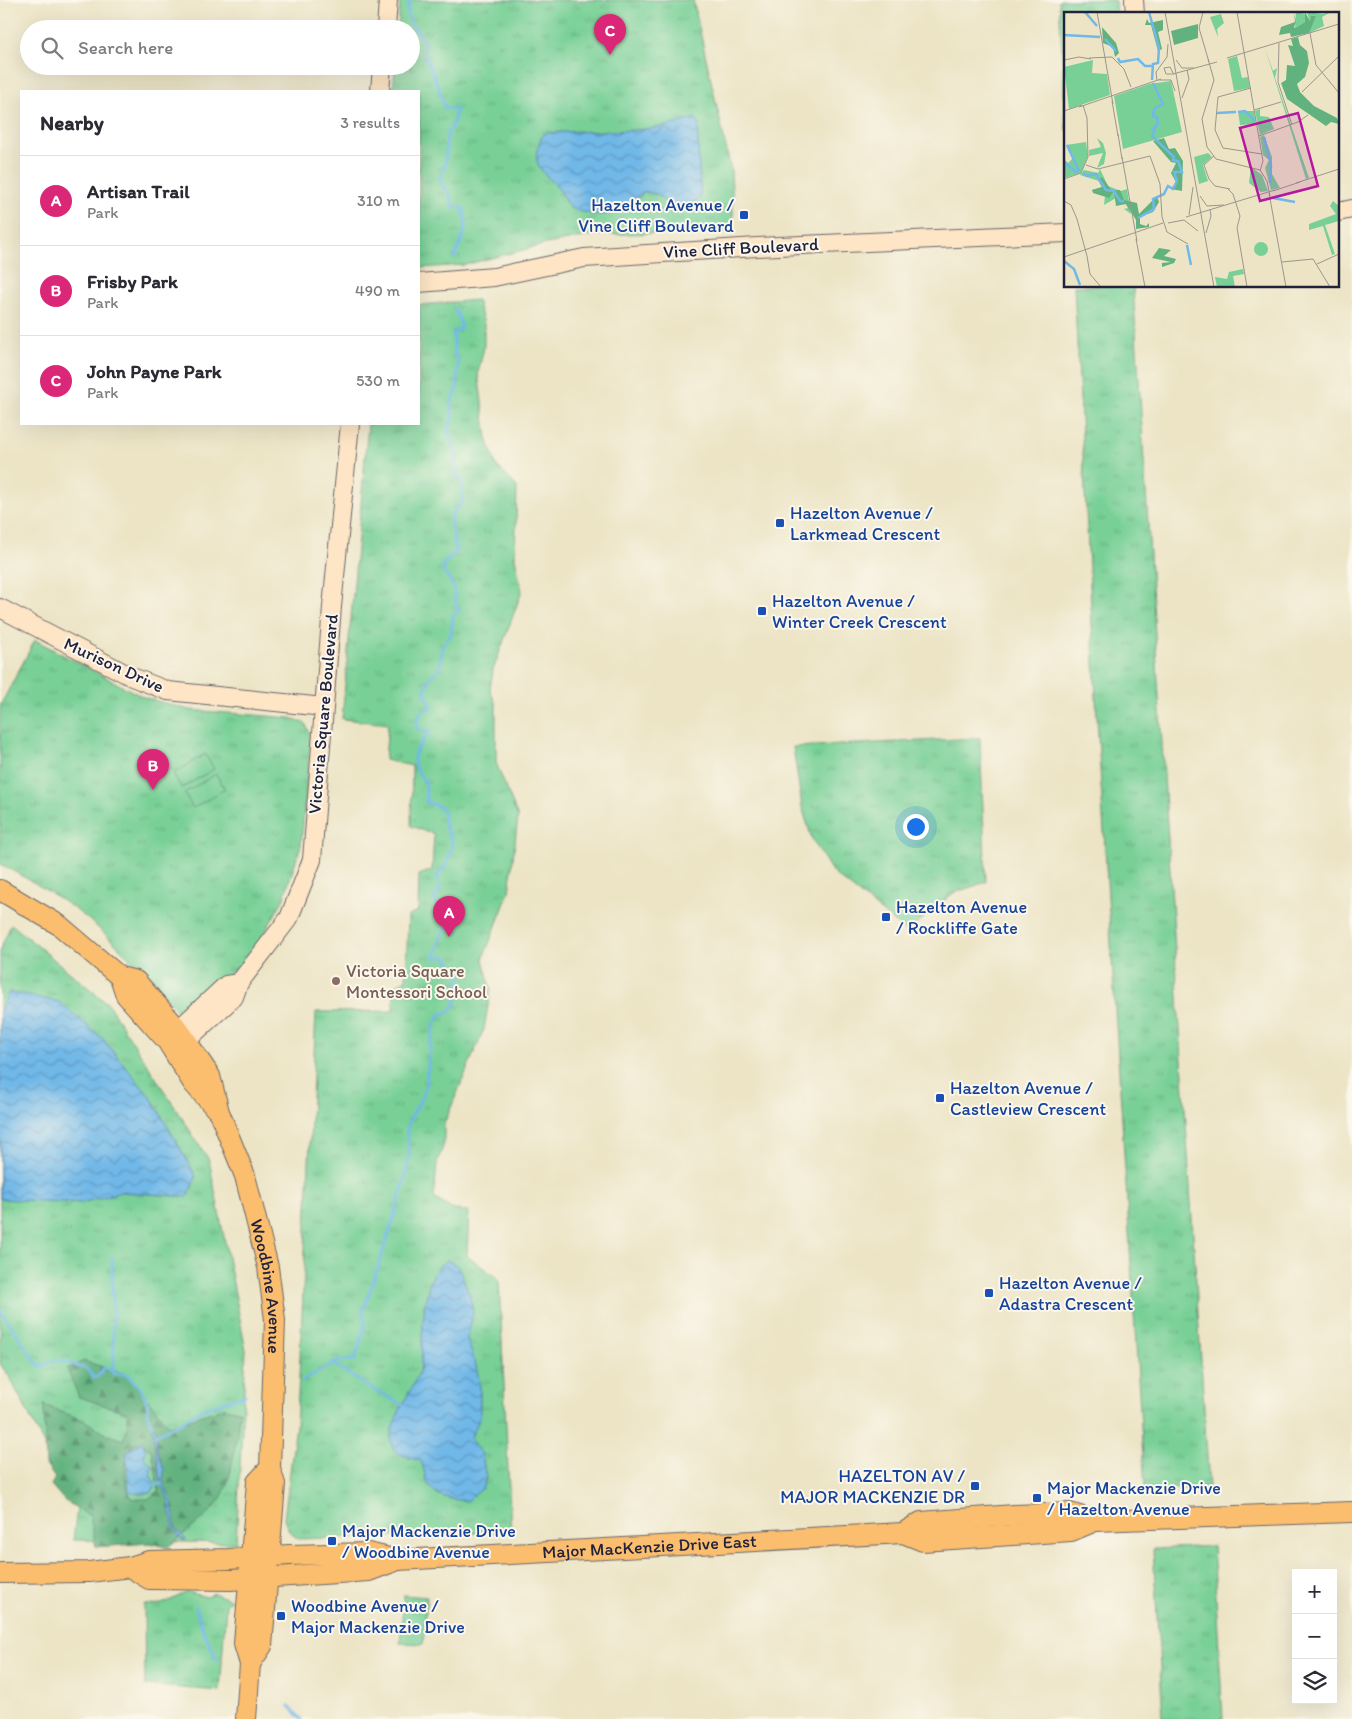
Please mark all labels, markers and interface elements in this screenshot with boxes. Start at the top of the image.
inset map [1064,12,1340,288]
pin: C [594,14,626,55]
search box [20,20,420,75]
icon: search [38,34,66,62]
text: Search here [78,36,173,59]
text: Nearby [40,110,104,135]
text: 3 results [340,113,400,132]
text: Artisan Trail [87,180,190,203]
text: A [51,191,61,210]
text: 310 m [357,191,400,210]
place label: Hazelton Avenue / Vine Cliff Boulevard [578,194,734,237]
text: Park [87,203,118,222]
marker: Hazelton Avenue / Vine Cliff Boulevard [738,209,750,221]
street label: Vine Cliff Boulevard [663,233,819,263]
text: Frisby Park [87,270,178,293]
text: B [51,281,61,300]
text: 490 m [355,281,400,300]
text: Park [87,293,118,312]
text: John Payne Park [87,360,222,383]
text: C [51,371,61,390]
text: 530 m [356,371,400,390]
text: Park [87,383,118,402]
place label: Hazelton Avenue / Larkmead Crescent [790,502,940,545]
marker: Hazelton Avenue / Larkmead Crescent [774,517,786,529]
place label: Hazelton Avenue / Winter Creek Crescent [772,590,947,633]
marker: Hazelton Avenue / Winter Creek Crescent [756,605,768,617]
street label: Victoria Square Boulevard [303,613,343,815]
street label: Murison Drive [60,632,168,698]
pin: B [137,749,169,790]
your location [903,814,929,840]
pin: A [433,896,465,937]
place label: Hazelton Avenue / Rockliffe Gate [896,896,1027,939]
marker: Hazelton Avenue / Rockliffe Gate [880,911,892,923]
place label: Victoria Square Montessori School [346,960,487,1003]
marker: Victoria Square Montessori School [330,975,342,987]
place label: Hazelton Avenue / Castleview Crescent [950,1077,1106,1120]
marker: Hazelton Avenue / Castleview Crescent [934,1092,946,1104]
street label: Woodbine Avenue [245,1217,286,1354]
place label: Hazelton Avenue / Adastra Crescent [999,1272,1142,1315]
marker: Hazelton Avenue / Adastra Crescent [983,1287,995,1299]
place label: HAZELTON AV / MAJOR MACKENZIE DR [780,1465,965,1508]
place label: Major Mackenzie Drive / Hazelton Avenue [1047,1477,1221,1520]
marker: HAZELTON AV / MAJOR MACKENZIE DR [969,1480,981,1492]
marker: Major Mackenzie Drive / Hazelton Avenue [1031,1492,1043,1504]
place label: Major Mackenzie Drive / Woodbine Avenue [342,1520,516,1563]
street label: Major MacKenzie Drive East [542,1530,758,1563]
marker: Major Mackenzie Drive / Woodbine Avenue [326,1535,338,1547]
map controls [1292,1569,1337,1704]
button: + [1292,1569,1337,1614]
place label: Woodbine Avenue / Major Mackenzie Drive [291,1595,465,1638]
marker: Woodbine Avenue / Major Mackenzie Drive [275,1610,287,1622]
button: − [1292,1614,1337,1659]
button: layers [1292,1659,1337,1704]

